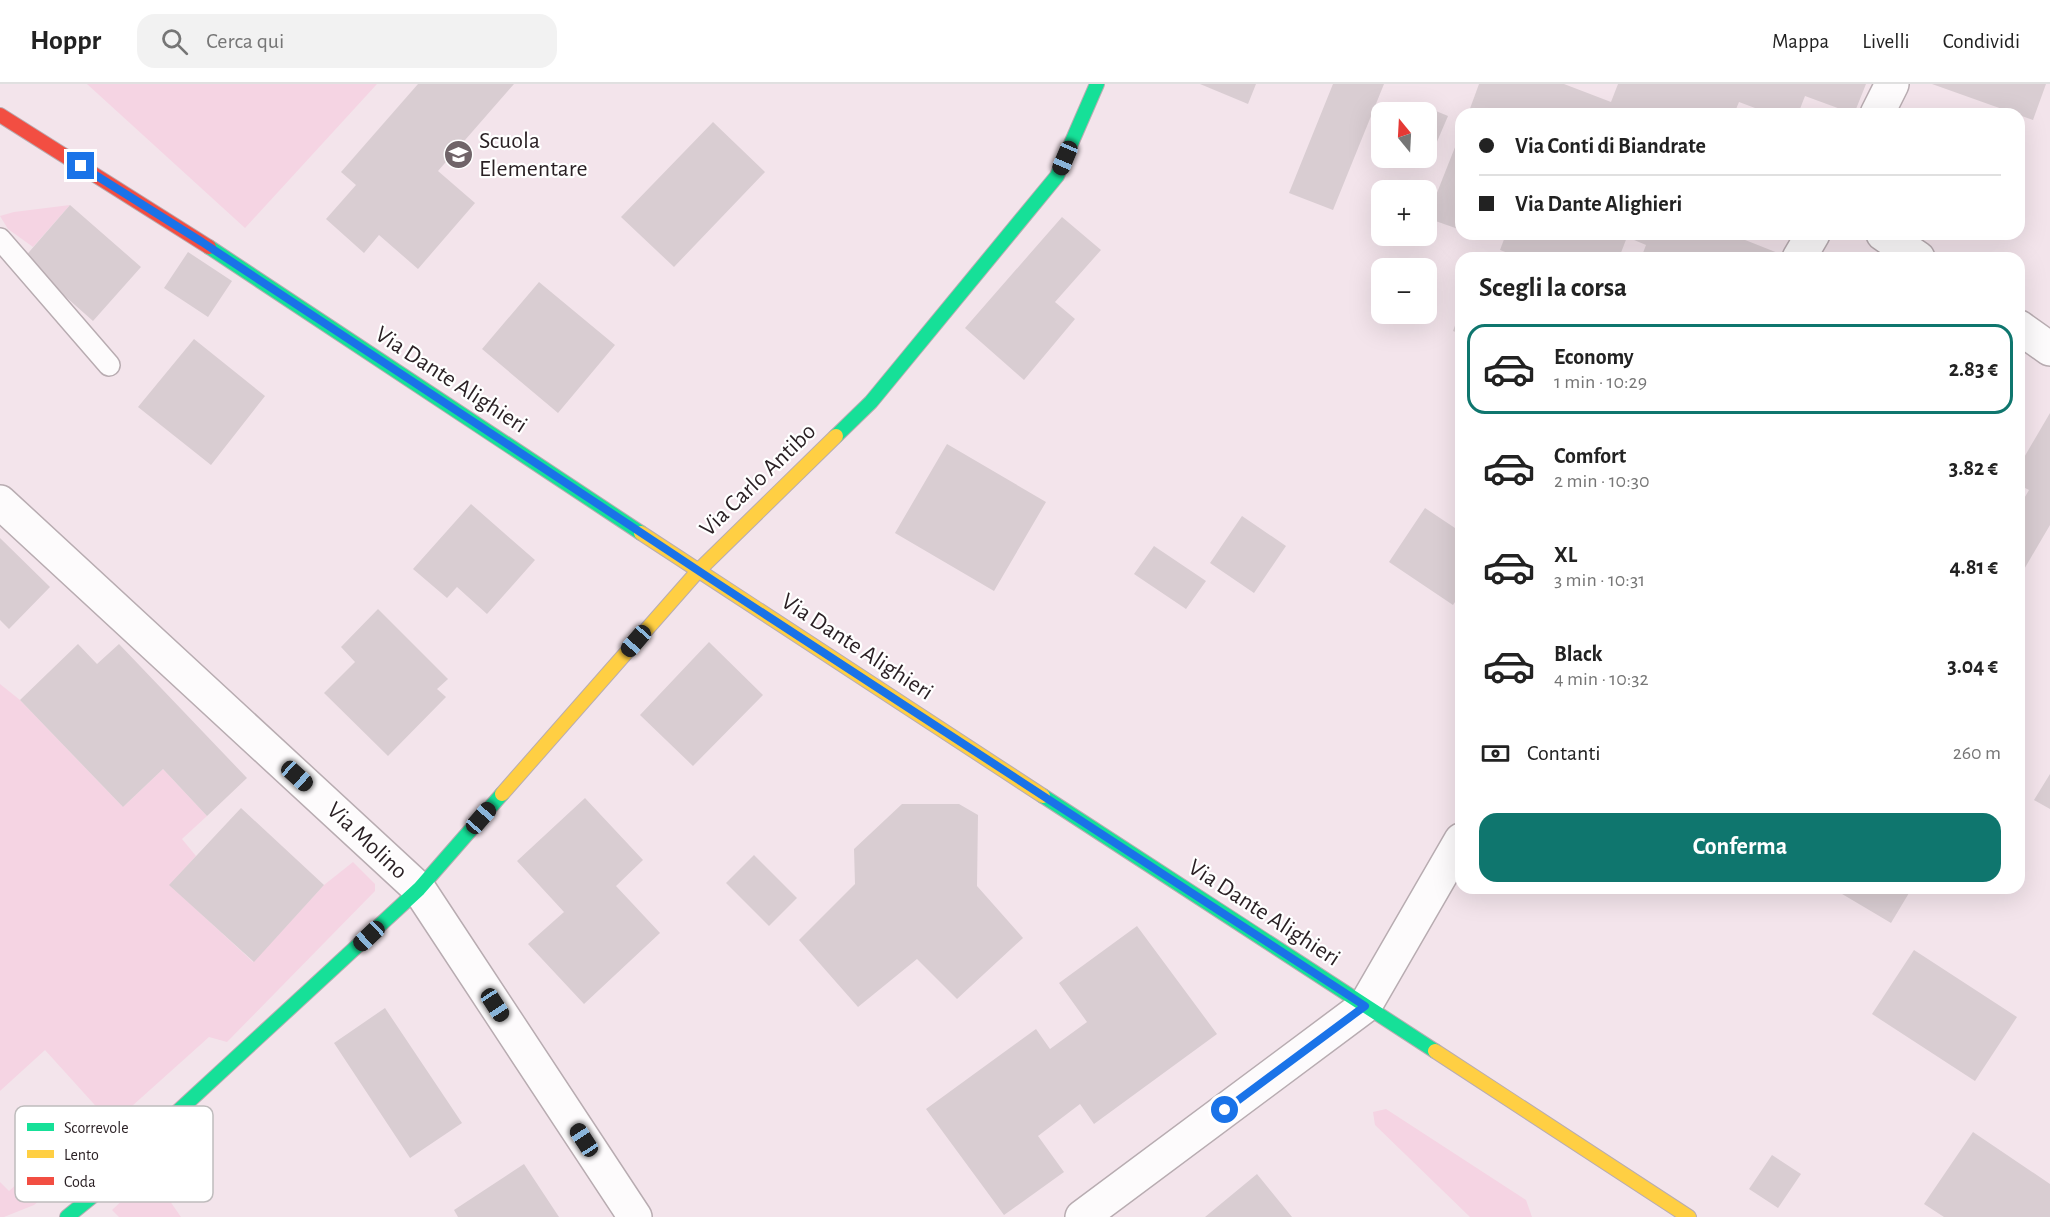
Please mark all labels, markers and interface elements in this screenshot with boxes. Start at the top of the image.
search box [137,14,557,68]
icon: search [158,25,191,58]
text: Hoppr [30,27,101,55]
text: Cerca qui [206,30,284,52]
text: Mappa [1772,31,1829,52]
text: Livelli [1862,31,1910,52]
text: Condividi [1943,31,2020,52]
north arrow [1371,102,1437,168]
map controls [1371,102,1437,324]
place label: Scuola Elementare [479,129,587,181]
text: Via Conti di Biandrate [1515,135,1706,157]
car [1050,138,1080,178]
school or university icon: Scuola Elementare [442,139,474,171]
route end [67,152,94,179]
button: + [1371,180,1437,246]
text: Via Dante Alighieri [1515,193,1682,215]
button: − [1371,258,1437,324]
text: Scegli la corsa [1479,274,1627,301]
street label: Via Dante Alighieri [371,322,531,438]
icon: car [1482,342,1536,396]
text: Economy [1554,346,1634,368]
text: 2.83 € [1949,358,1998,380]
text: 1 min · 10:29 [1554,372,1647,392]
street label: Via Carlo Antibo [695,419,821,541]
icon: car [1482,441,1536,495]
text: Comfort [1554,445,1626,467]
text: 3.82 € [1949,457,1998,479]
text: 2 min · 10:30 [1554,471,1650,491]
icon: car [1482,540,1536,594]
text: XL [1554,544,1577,566]
text: 4.81 € [1950,556,1998,578]
text: 3 min · 10:31 [1554,570,1645,590]
street label: Via Dante Alighieri [777,589,937,705]
car [617,622,655,660]
icon: car [1482,639,1536,693]
text: Black [1554,643,1602,665]
text: 3.04 € [1947,655,1998,677]
text: 4 min · 10:32 [1554,669,1649,689]
icon: cash [1479,737,1512,770]
text: Contanti [1527,742,1601,764]
text: 260 m [1953,743,2001,763]
car [278,757,316,795]
street label: Via Molino [322,798,412,884]
car [462,799,500,837]
button: Conferma [1479,813,2001,882]
street label: Via Dante Alighieri [1184,855,1344,971]
car [350,917,388,955]
car [478,985,512,1025]
route start [1211,1096,1238,1123]
legend [15,1106,213,1202]
text: Scorrevole [64,1120,129,1136]
car [567,1120,601,1160]
text: Lento [64,1147,99,1163]
text: Coda [64,1174,96,1190]

